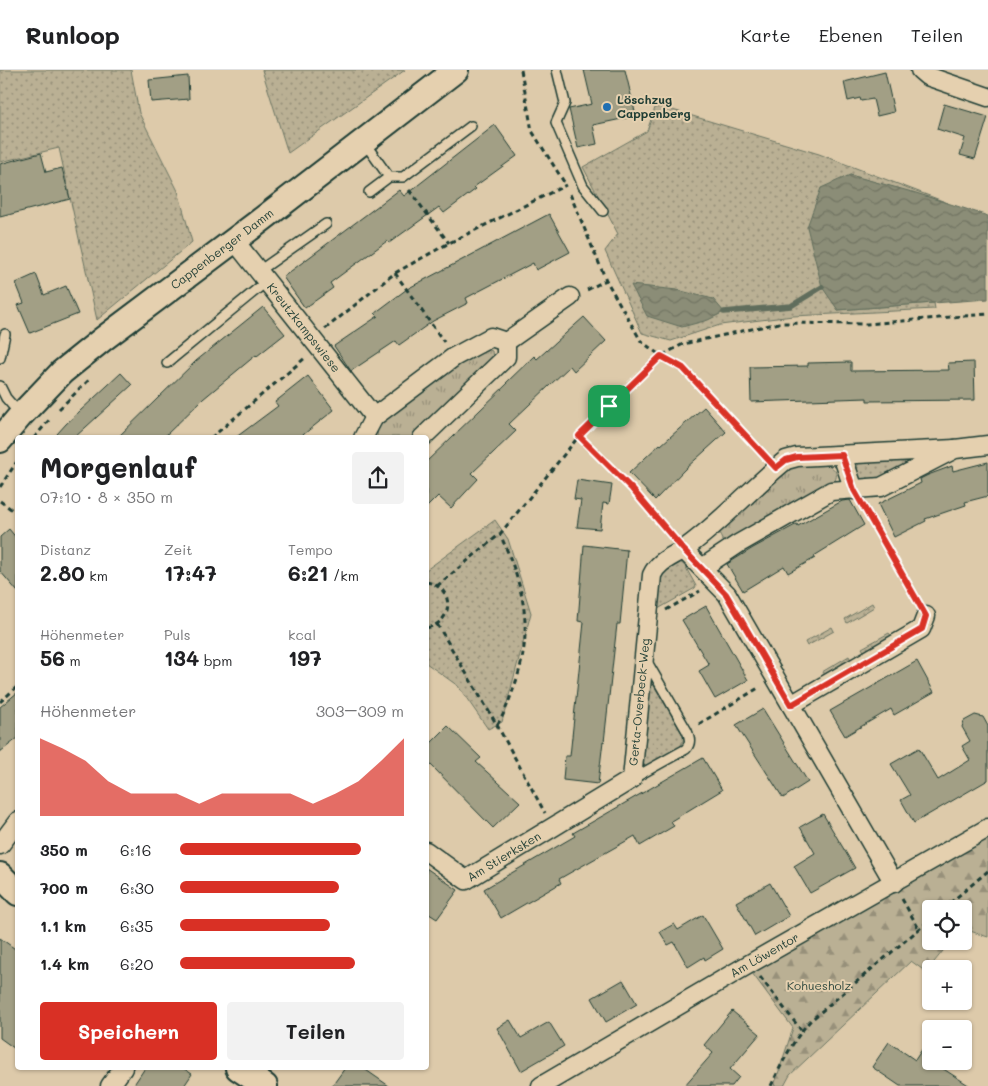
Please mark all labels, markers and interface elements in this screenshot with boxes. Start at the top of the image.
text: Runloop [25,19,120,50]
text: Karte [740,23,791,47]
text: Ebenen [819,23,883,47]
text: Teilen [911,23,963,47]
place label: Löschzug Cappenberg [617,91,691,121]
marker: Löschzug Cappenberg [601,101,613,113]
street label: Cappenberger Damm [167,204,277,293]
street label: Kreutzkampswiese [264,279,345,375]
pin [588,385,630,427]
icon: arrive [595,392,623,420]
text: Morgenlauf [40,449,196,485]
button: share [352,452,404,504]
text: 07:10 · 8 × 350 m [40,486,173,507]
text: Distanz [40,540,91,559]
text: Zeit [164,540,193,559]
text: Tempo [288,540,333,559]
text: 2.80 [40,559,85,586]
text: 17:47 [164,559,217,586]
text: 6:21 [288,559,328,586]
text: km [85,566,108,585]
text: /km [328,566,359,585]
text: Höhenmeter [40,625,124,644]
text: Puls [164,625,191,644]
text: kcal [288,625,316,644]
street label: Gerta-Overbeck-Weg [624,637,653,767]
text: 56 [40,644,65,671]
text: 134 [164,644,199,671]
text: 197 [288,644,322,671]
text: m [65,651,81,670]
text: bpm [199,651,232,670]
text: Höhenmeter [40,700,136,721]
text: 303–309 m [316,700,404,721]
street label: Am Stierksken [464,827,543,885]
text: 350 m [40,839,88,860]
text: 6:16 [120,839,151,860]
text: 700 m [40,877,88,898]
text: 6:30 [120,877,154,898]
map controls [922,900,972,1070]
button: locate [922,900,972,950]
text: 1.1 km [40,915,86,936]
text: 6:35 [120,915,153,936]
street label: Am Löwentor [727,928,802,981]
text: 1.4 km [40,953,89,974]
text: 6:20 [120,953,153,974]
button: + [922,960,972,1010]
park label: Kohuesholz [787,977,852,993]
button: Speichern [40,1002,217,1060]
button: Teilen [227,1002,404,1060]
button: − [922,1020,972,1070]

